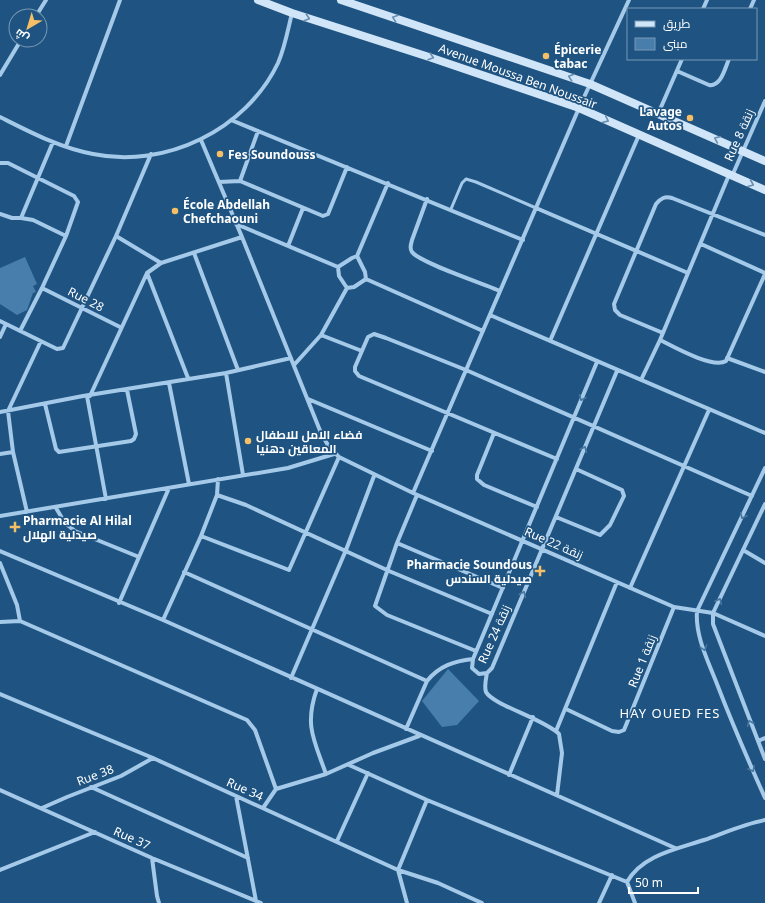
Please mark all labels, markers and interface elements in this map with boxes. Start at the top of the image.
north arrow [8,8,48,48]
legend [627,8,757,60]
one-way arrow [304,13,311,22]
one-way arrow [392,14,399,23]
text: طريق [663,15,691,32]
text: ش [11,26,32,47]
text: مبنى [663,35,688,52]
street label: Avenue Moussa Ben Noussair [436,39,600,113]
place label: Épicerie tabac [554,41,601,72]
marker: Épicerie tabac [541,51,551,61]
one-way arrow [428,53,435,61]
one-way arrow [568,74,575,82]
place label: Lavage Autos [639,103,682,134]
street label: Rue 8 زنقة [720,106,758,164]
marker: Lavage Autos [685,113,695,123]
one-way arrow [602,115,610,123]
one-way arrow [713,136,720,144]
place label: Fes Soundouss [228,146,316,163]
marker: Fes Soundouss [215,149,225,159]
one-way arrow [746,179,754,187]
place label: École Abdellah Chefchaouni [183,196,270,227]
marker: École Abdellah Chefchaouni [170,206,180,216]
street label: Rue 28 [65,283,107,315]
one-way arrow [579,394,587,402]
place label: فضاء الامل للاطفال المعاقين دهنيا [256,426,363,457]
marker: فضاء الامل للاطفال المعاقين دهنيا [243,436,253,446]
one-way arrow [580,445,588,452]
place label: Pharmacie Al Hilal صيدلية الهلال [23,512,132,543]
one-way arrow [740,512,748,519]
marker: Pharmacie Al Hilal صيدلية الهلال [10,522,20,532]
street label: Rue 22 زنقة [522,523,586,563]
place label: Pharmacie Soundous صيدلية السندس [407,556,532,587]
marker: Pharmacie Soundous صيدلية السندس [535,566,545,576]
one-way arrow [518,591,526,599]
one-way arrow [714,597,722,605]
street label: Rue 24 زنقة [474,602,514,666]
street label: Rue 1 زنقة [624,632,660,690]
one-way arrow [699,645,708,652]
district label: HAY OUED FES [620,704,720,722]
one-way arrow [747,719,755,726]
street label: Rue 38 [74,760,116,790]
one-way arrow [747,765,754,773]
street label: Rue 34 [224,773,266,805]
street label: Rue 37 [111,822,153,854]
scale bar [629,869,698,895]
text: 50 m [635,874,663,891]

